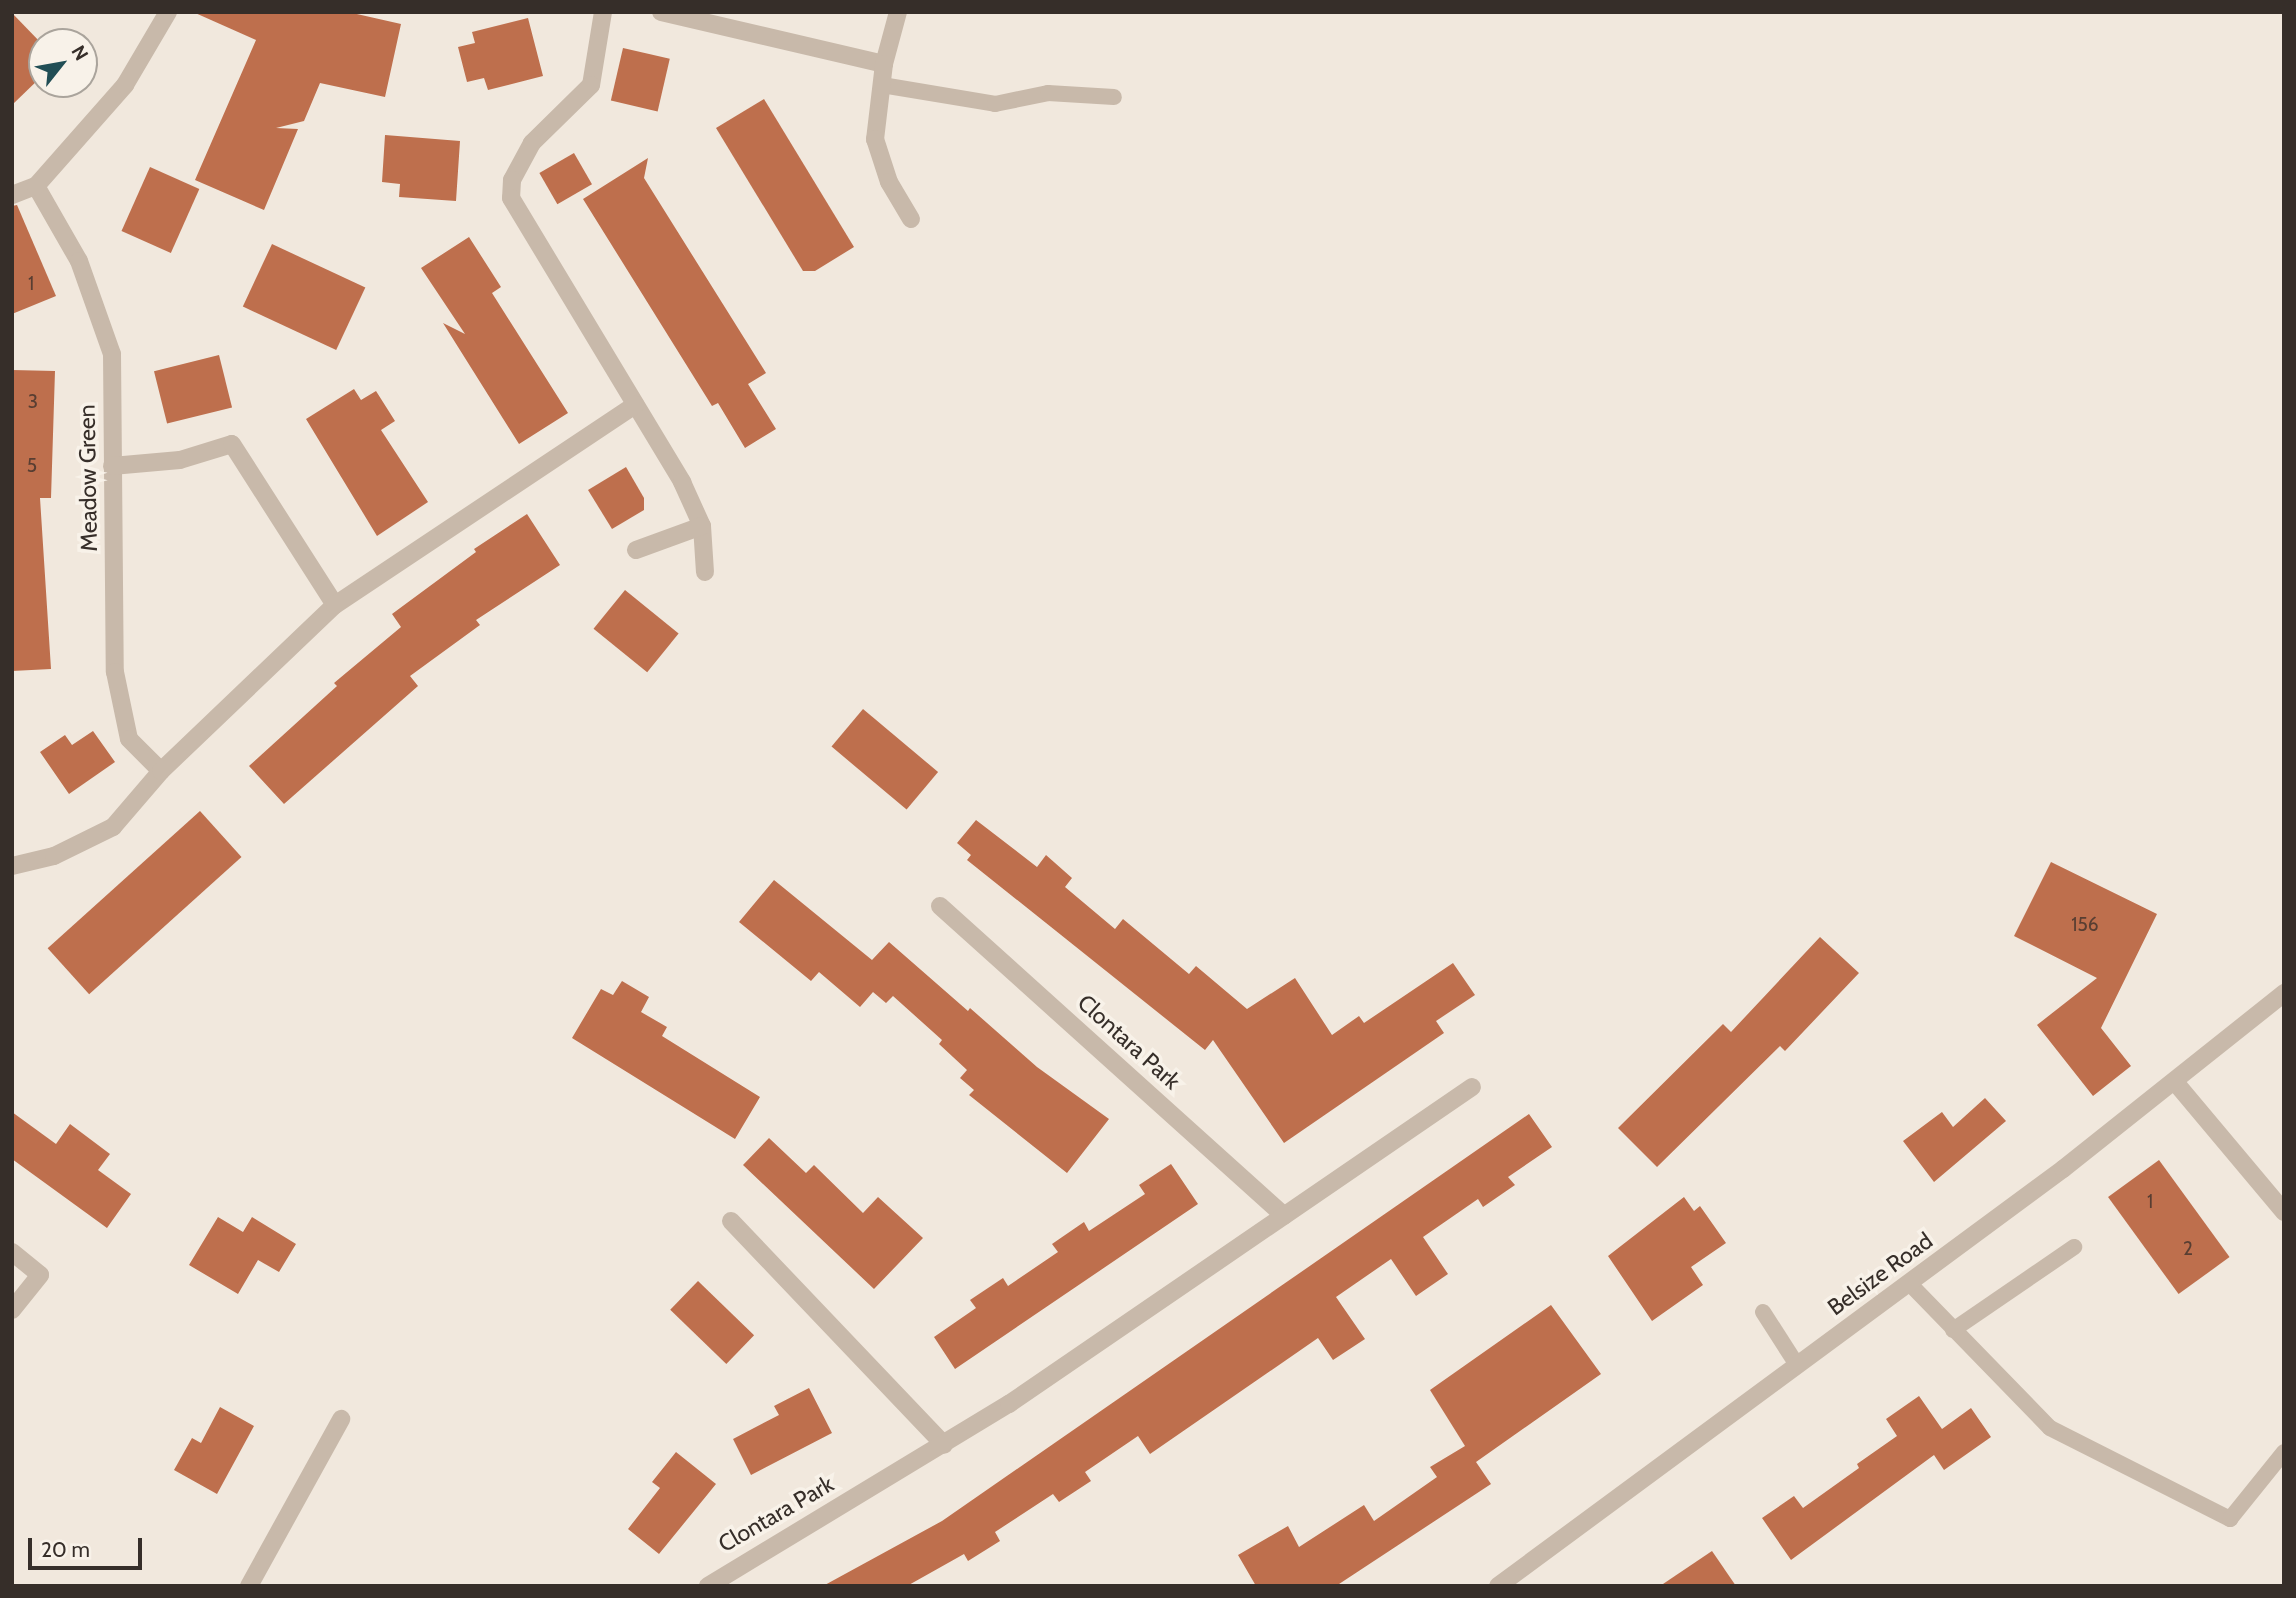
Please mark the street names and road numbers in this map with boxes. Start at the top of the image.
street label: Meadow Green [73,404,103,552]
street label: Clontara Park [1072,989,1186,1095]
street label: Belsize Road [1822,1227,1938,1321]
street label: Clontara Park [714,1470,838,1558]

